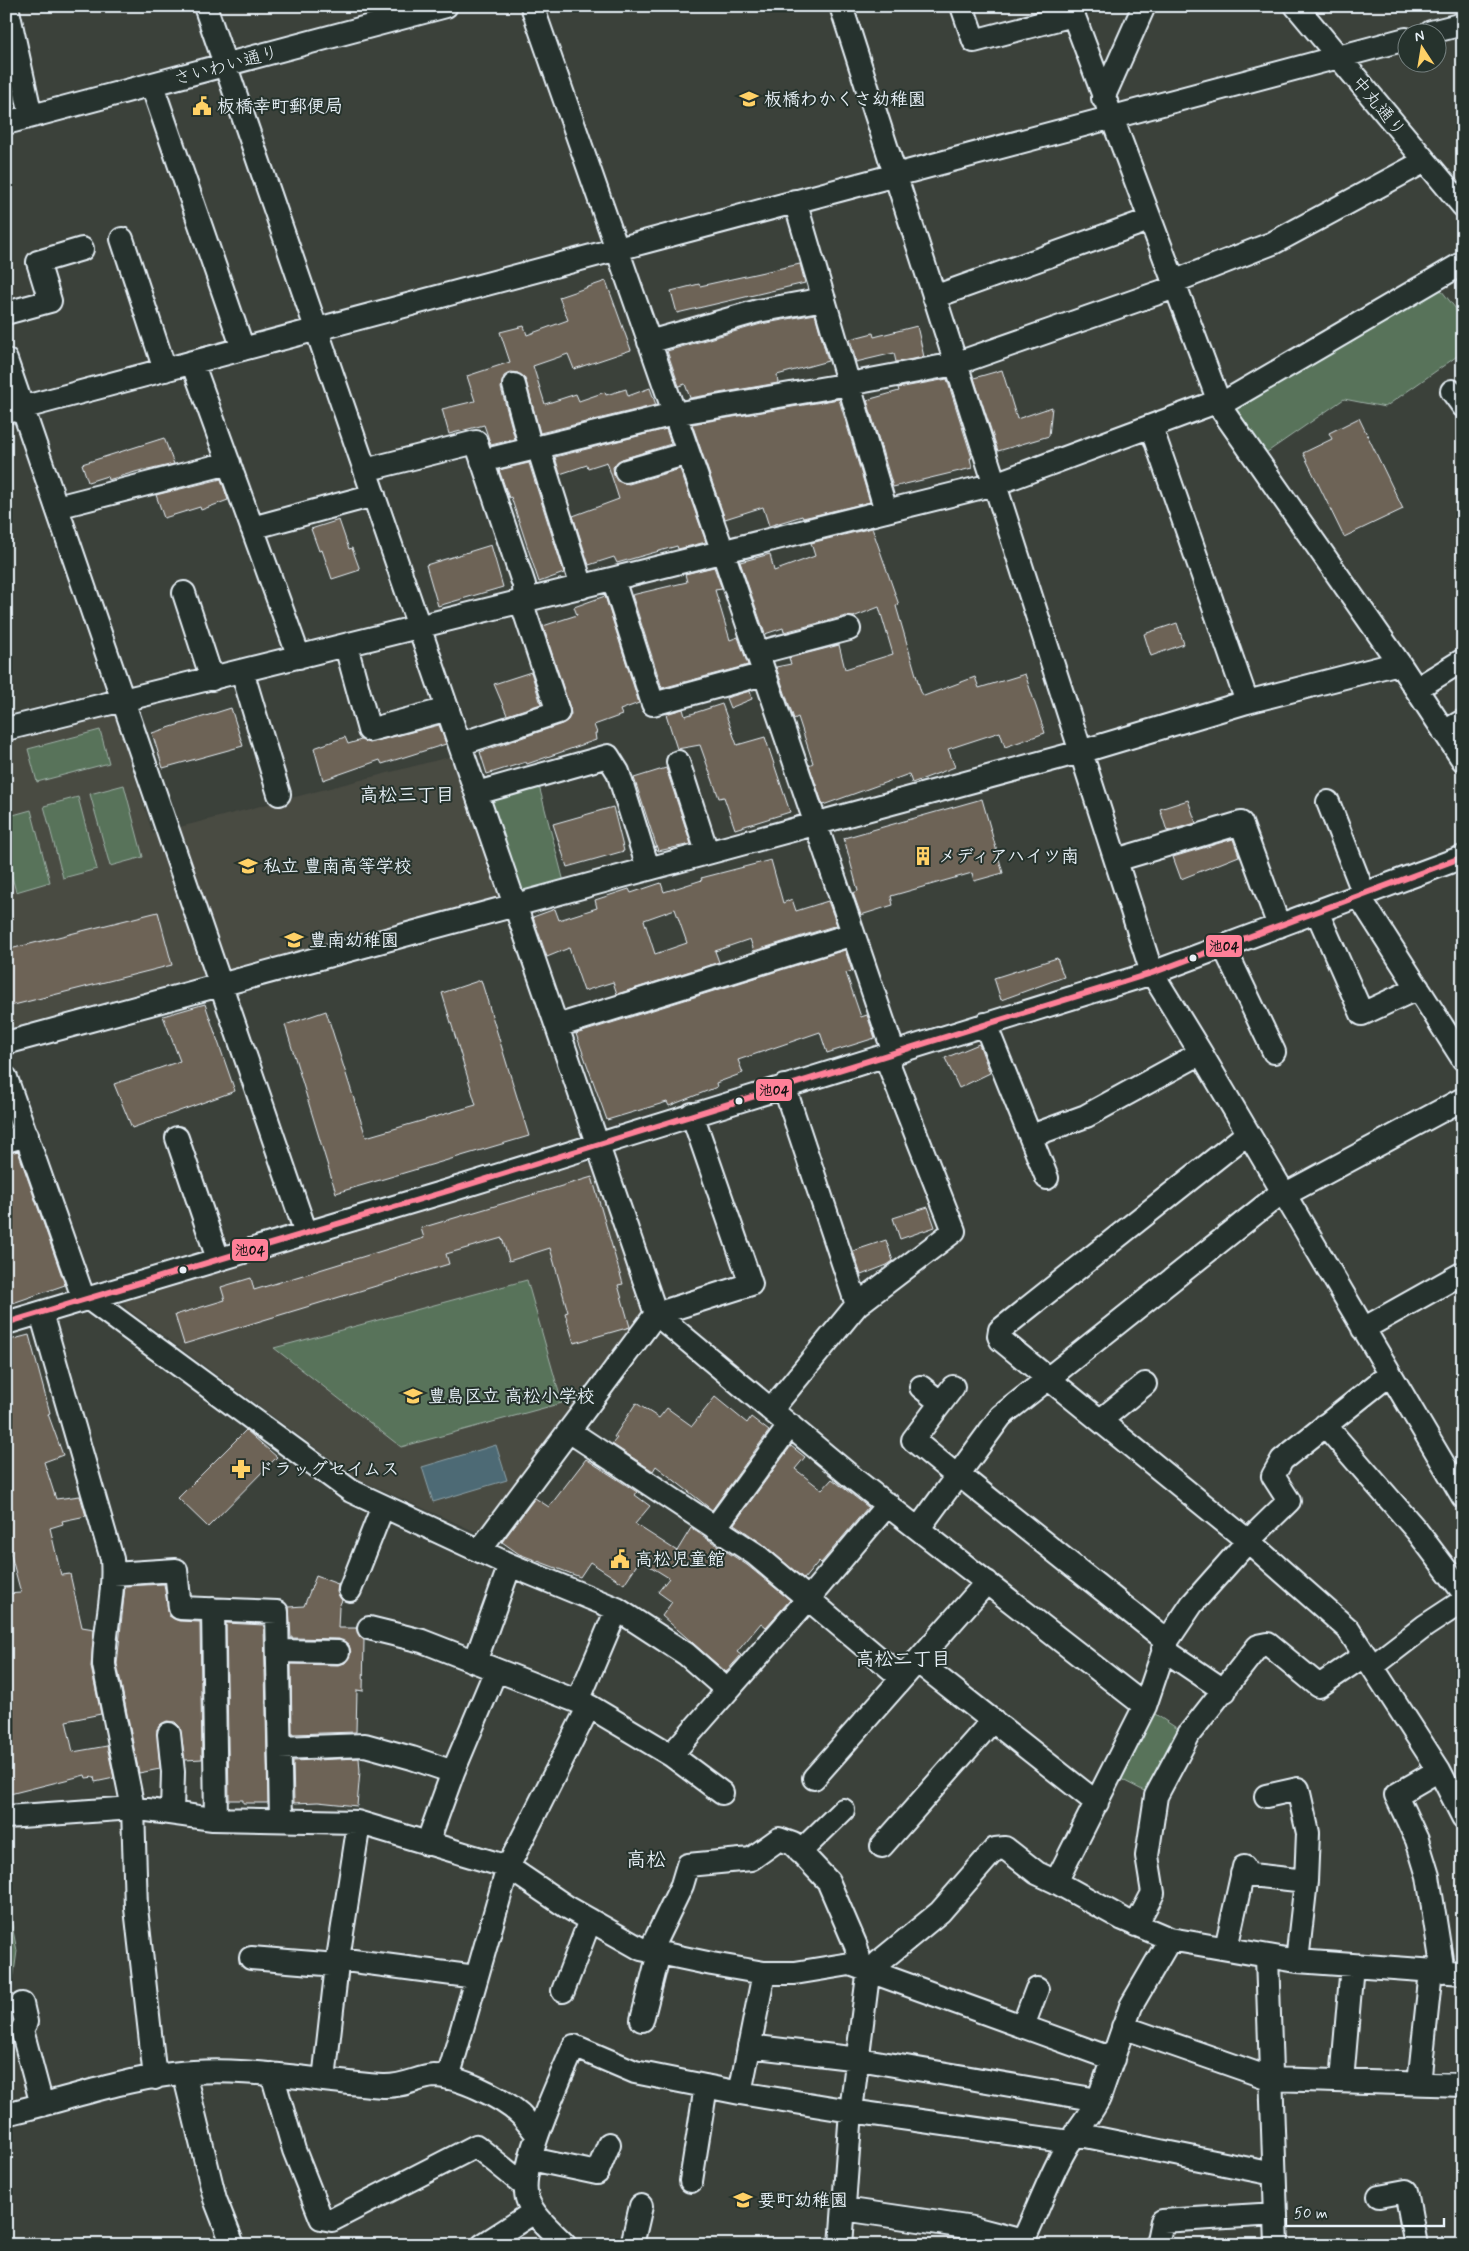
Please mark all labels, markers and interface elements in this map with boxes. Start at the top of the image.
north arrow [1396,22,1446,72]
text: N [1413,26,1426,46]
street label: さいわい通り [171,40,282,92]
street label: 中丸通り [1346,71,1411,142]
school or university icon: 板橋わかくさ幼稚園 [738,88,760,110]
place label: 板橋わかくさ幼稚園 [764,88,926,112]
public building icon: 板橋幸町郵便局 [191,95,213,117]
place label: 板橋幸町郵便局 [217,95,343,119]
district label: 高松三丁目 [359,783,455,808]
building icon: メディアハイツ南 [912,845,934,867]
place label: メディアハイツ南 [938,845,1079,869]
school or university icon: 私立 豊南高等学校 [237,855,259,877]
place label: 私立 豊南高等学校 [263,855,412,879]
school or university icon: 豊南幼稚園 [283,929,305,951]
place label: 豊南幼稚園 [309,929,399,953]
line badge: 池04 [1205,934,1243,958]
text: 池04 [1209,938,1240,956]
unlabelled marker [1188,953,1198,963]
line badge: 池04 [755,1078,793,1102]
text: 池04 [759,1082,790,1100]
unlabelled marker [734,1096,744,1106]
line badge: 池04 [231,1238,269,1262]
text: 池04 [235,1242,266,1260]
unlabelled marker [178,1265,188,1275]
school or university icon: 豊島区立 高松小学校 [402,1385,424,1407]
place label: 豊島区立 高松小学校 [428,1385,595,1409]
pharmacy icon: ドラッグセイムス [230,1458,252,1480]
place label: ドラッグセイムス [256,1458,399,1482]
public building icon: 高松児童館 [609,1548,631,1570]
place label: 高松児童館 [635,1548,725,1572]
district label: 高松二丁目 [855,1647,951,1672]
district label: 高松 [626,1847,666,1874]
school or university icon: 要町幼稚園 [732,2189,754,2211]
place label: 要町幼稚園 [758,2189,848,2213]
scale bar [1286,2196,1444,2228]
text: 50 m [1294,2204,1328,2224]

